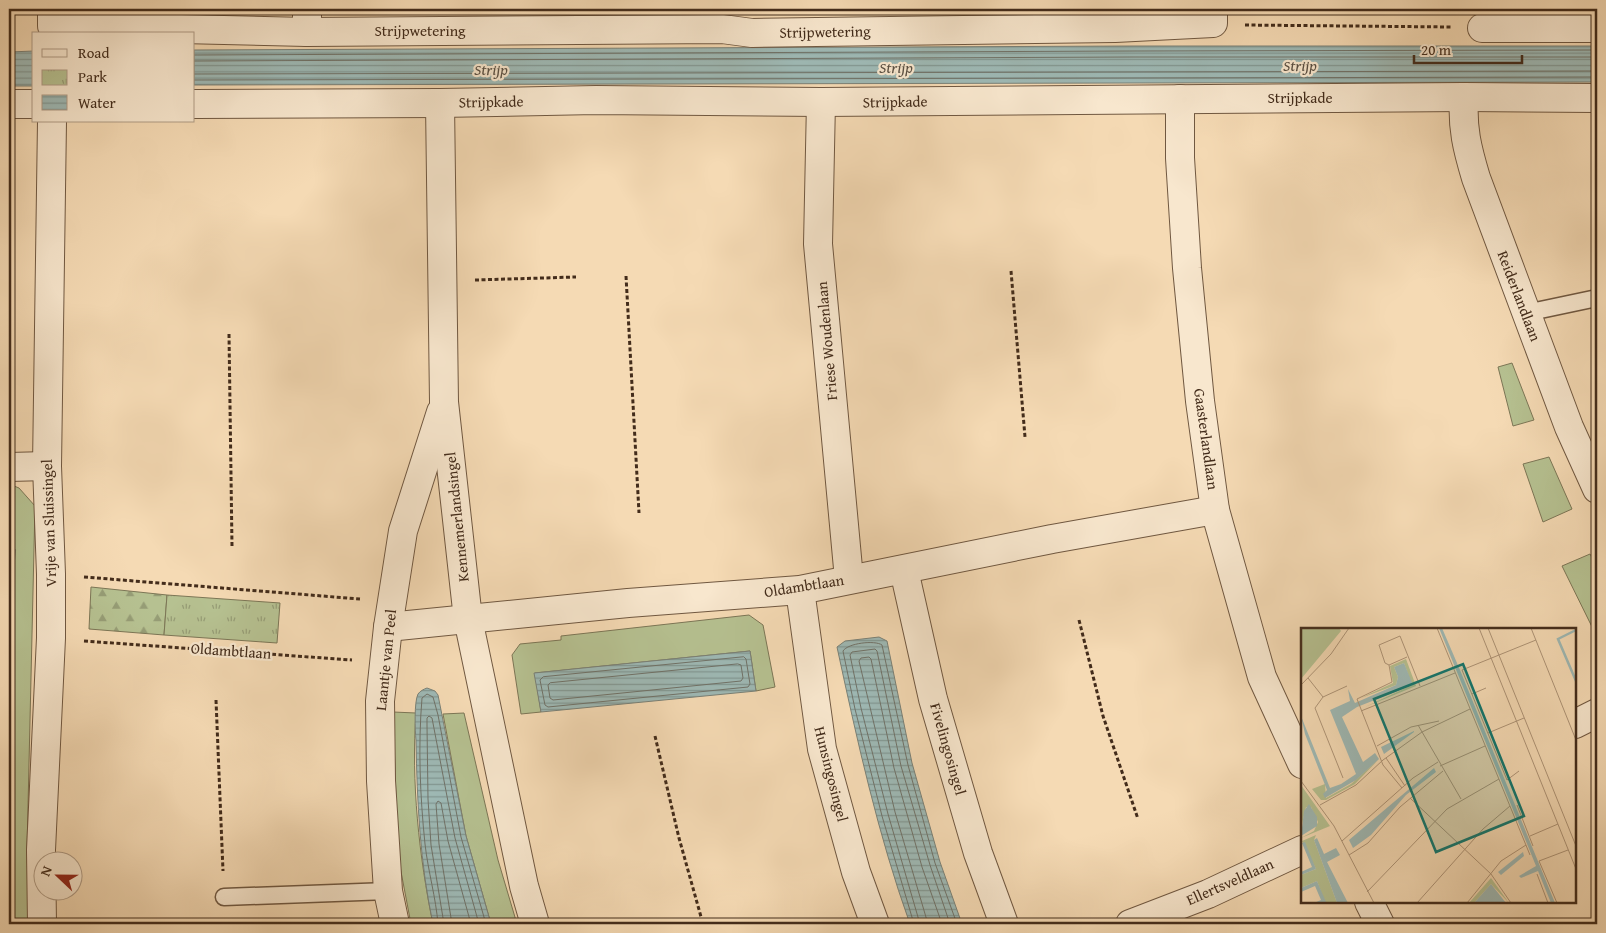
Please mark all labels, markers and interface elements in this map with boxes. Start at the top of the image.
street label: Strijpwetering [374,20,466,41]
street label: Strijpwetering [779,20,871,43]
legend [32,32,195,122]
scale bar [1414,32,1521,64]
text: 20 m [1421,39,1452,60]
text: Road [78,42,109,63]
water label: Strijp [1283,53,1317,77]
water label: Strijp [879,55,913,79]
water label: Strijp [474,57,508,81]
text: Park [78,66,107,87]
street label: Strijpkade [1268,87,1332,108]
street label: Strijpkade [458,90,524,113]
street label: Strijpkade [862,90,928,113]
text: Water [78,92,116,113]
street label: Reiderlandlaan [1493,247,1547,345]
street label: Friese Woudenlaan [811,280,842,401]
street label: Gaasterlandlaan [1189,387,1224,491]
street label: Kennemerlandsingel [439,451,474,583]
street label: Vrije van Sluissingel [36,459,61,587]
street label: Oldambtlaan [763,569,846,602]
street label: Laantje van Peel [370,608,401,712]
inset map [1301,628,1576,903]
street label: Oldambtlaan [190,637,273,664]
street label: Fivelingosingel [925,700,972,797]
street label: Hunsingosingel [810,724,853,824]
north arrow [32,850,82,900]
street label: Ellertsveldlaan [1183,853,1277,910]
text: N [35,862,57,879]

